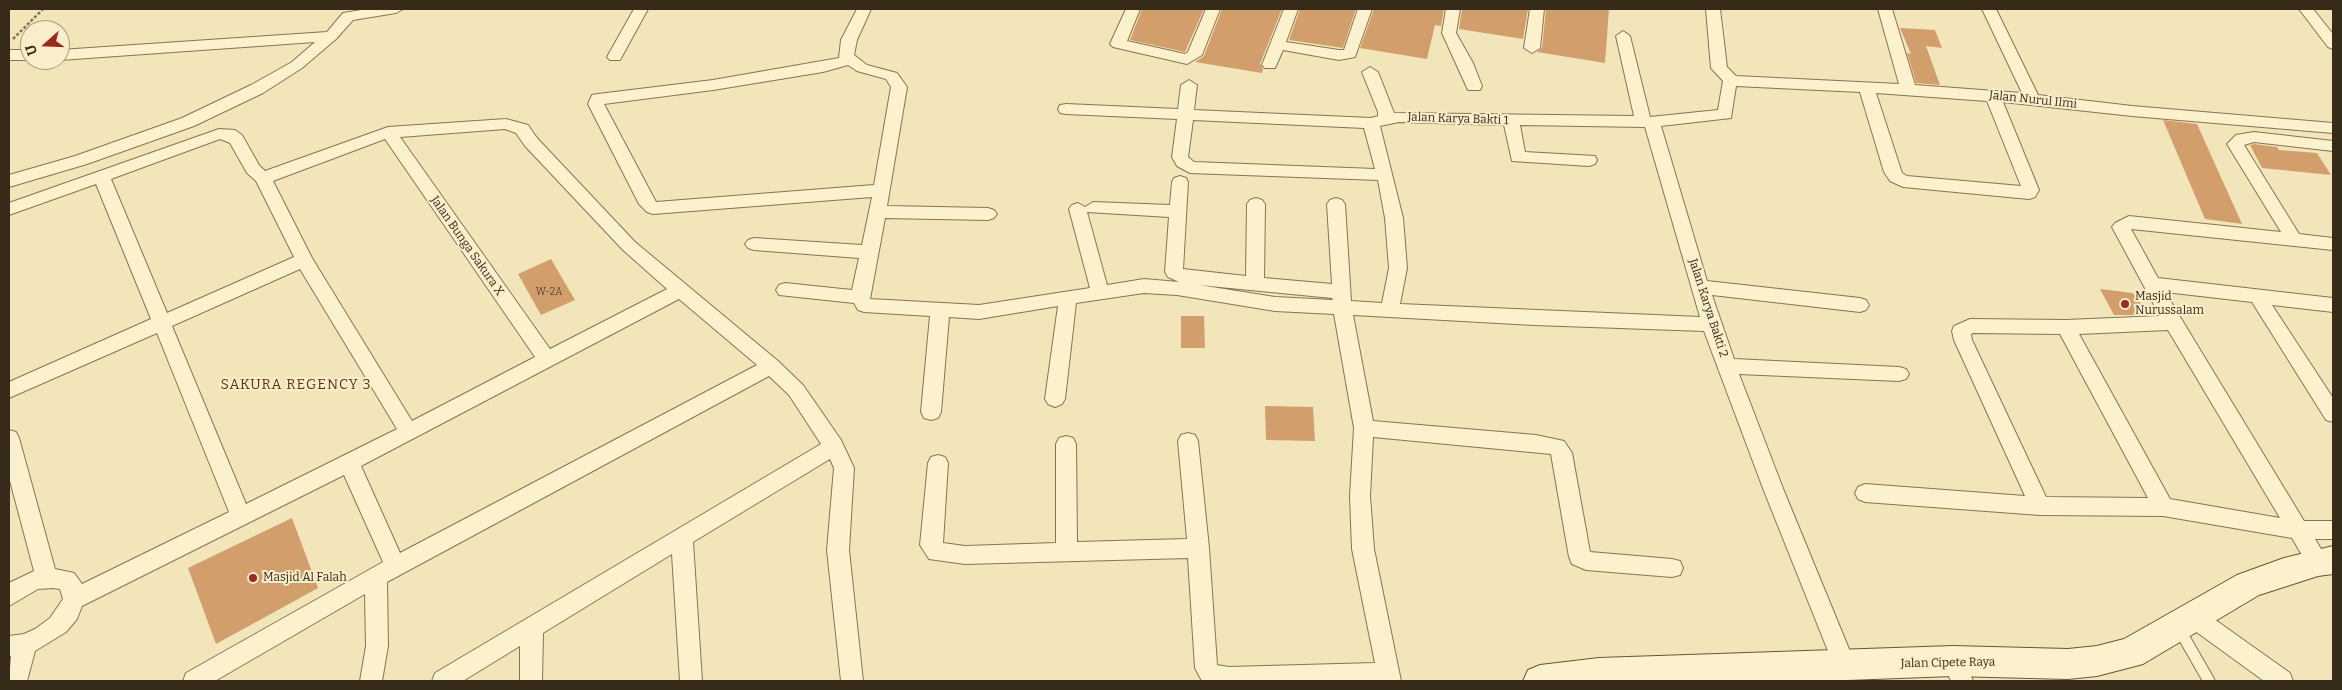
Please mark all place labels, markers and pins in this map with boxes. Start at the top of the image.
place label: Masjid Nurussalam [2135,290,2204,318]
marker: Masjid Nurussalam [2119,298,2131,310]
place label: Masjid Al Falah [263,571,347,585]
marker: Masjid Al Falah [247,572,259,584]

